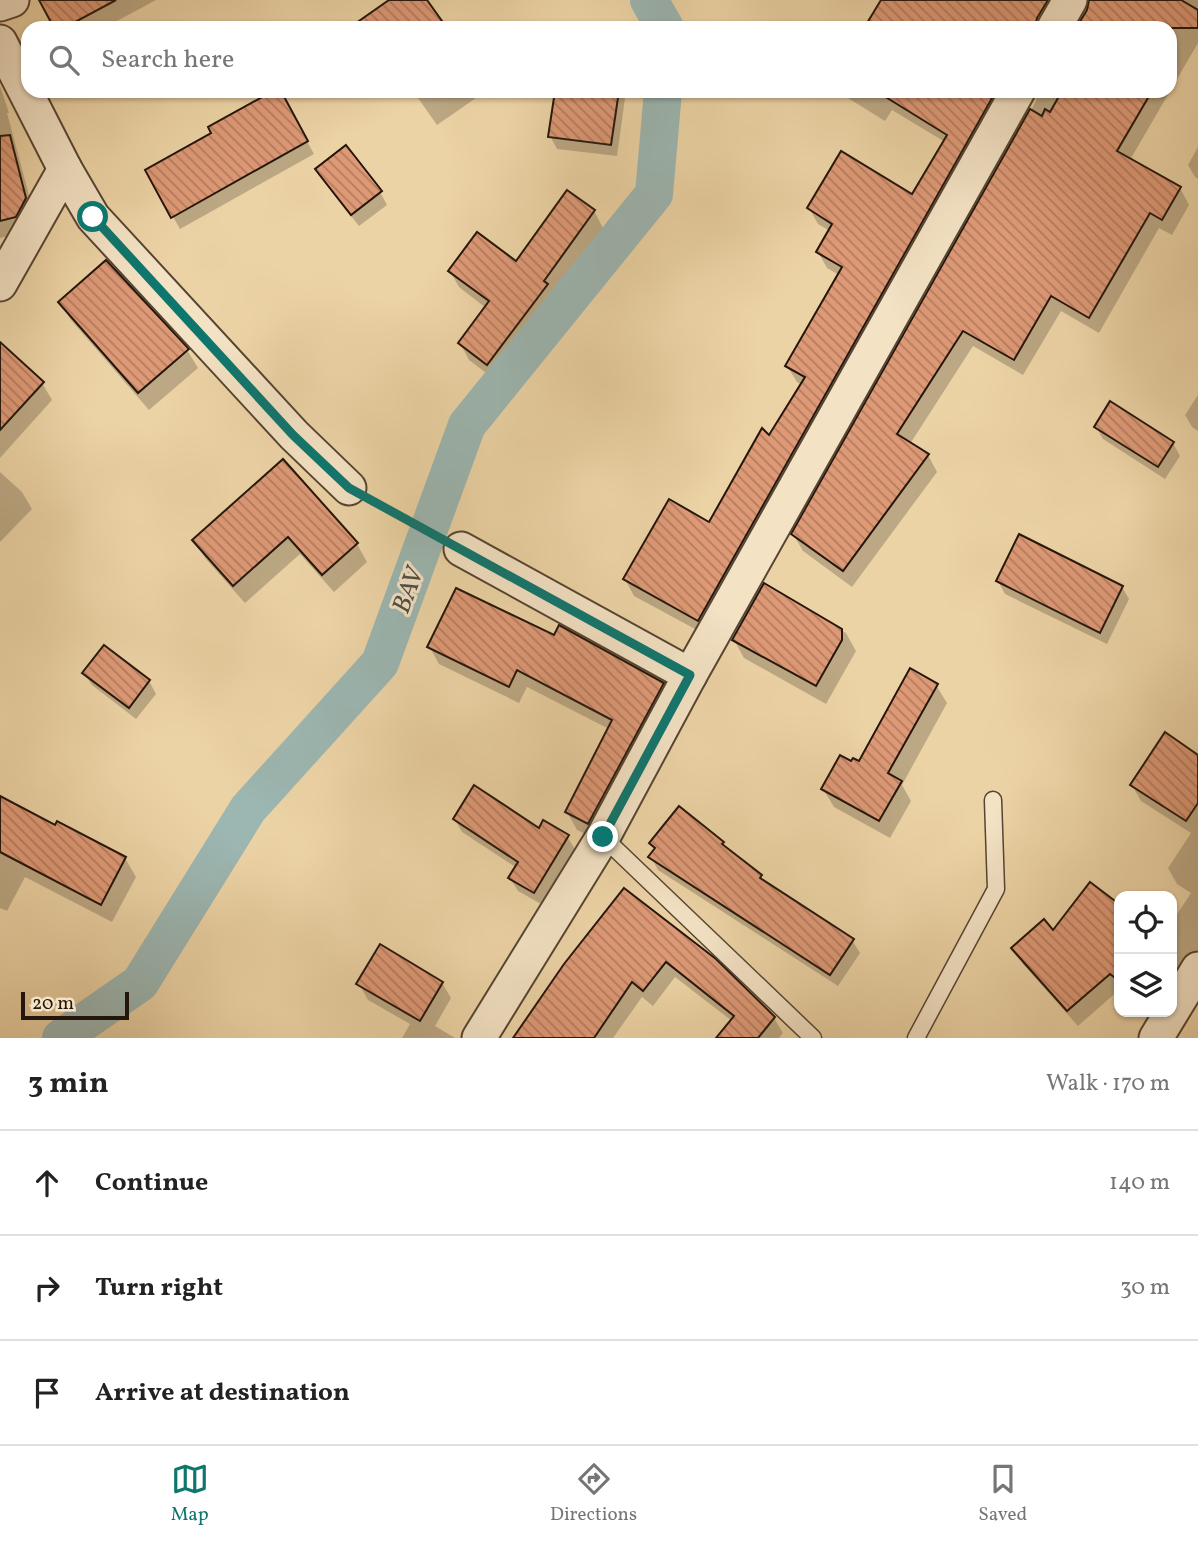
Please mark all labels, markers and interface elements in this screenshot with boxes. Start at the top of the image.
search box [21,21,1177,98]
icon: search [45,41,83,79]
text: Search here [101,42,234,78]
route start [77,201,108,232]
water label: BAV [384,561,434,619]
route end [587,821,618,852]
map controls [1114,891,1177,1017]
button: locate [1114,891,1177,954]
button: layers [1114,954,1177,1017]
scale bar [21,989,130,1021]
text: 20 m [32,991,74,1017]
text: 3 min [28,1063,109,1105]
text: Walk · 170 m [1046,1068,1170,1100]
icon: ahead [28,1164,66,1202]
text: Continue [95,1165,208,1201]
text: 140 m [1109,1167,1170,1199]
icon: right [28,1269,66,1307]
text: Turn right [95,1270,223,1306]
text: 30 m [1120,1272,1170,1304]
icon: arrive [28,1374,66,1412]
text: Arrive at destination [95,1375,350,1411]
tab: Map [171,1460,209,1528]
tab: Directions [550,1460,637,1528]
tab: Saved [978,1460,1027,1528]

